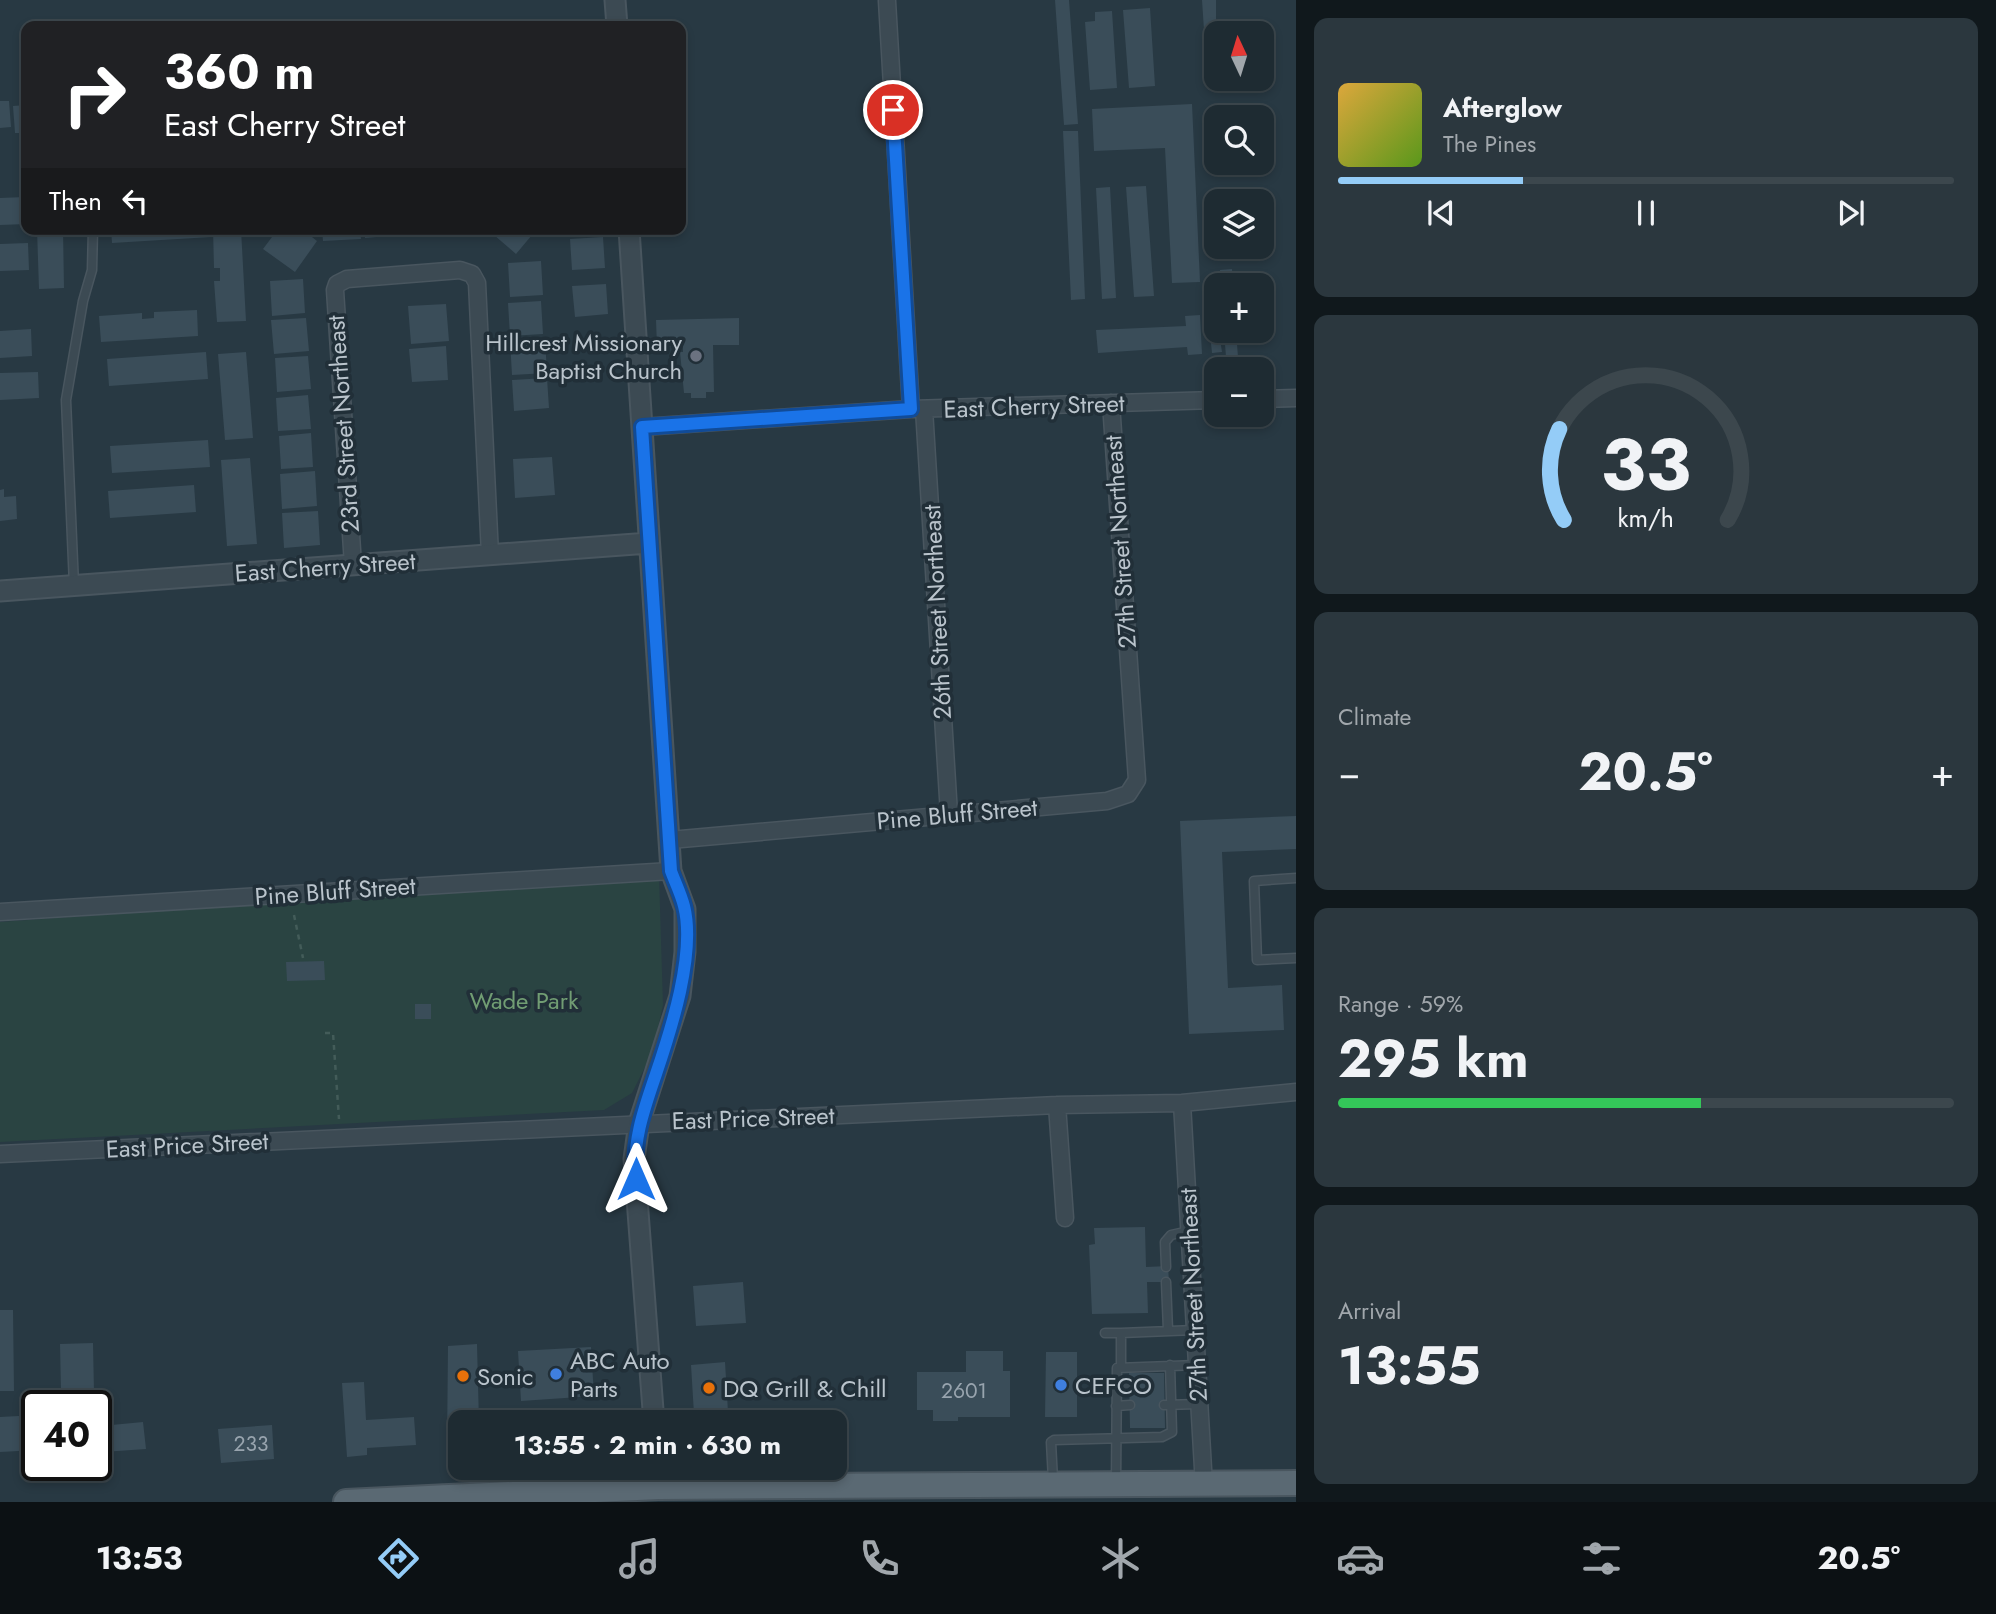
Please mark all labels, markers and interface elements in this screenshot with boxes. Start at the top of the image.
north arrow [1204,21,1274,91]
map controls [1204,21,1274,427]
text: 360 m [164,37,315,107]
icon: right [49,49,140,140]
pin [863,80,923,140]
text: Afterglow [1443,89,1562,127]
icon: arrive [874,91,912,129]
text: East Cherry Street [164,102,405,148]
button: search [1204,105,1274,175]
text: The Pines [1443,127,1536,161]
text: Then [49,182,102,220]
icon: left [116,182,154,220]
button: layers [1204,189,1274,259]
icon: previous [1422,194,1460,232]
icon: pause [1627,194,1665,232]
icon: next [1832,194,1870,232]
button: + [1204,273,1274,343]
street label: 23rd Street Northeast [318,314,368,534]
place label: Hillcrest Missionary Baptist Church [485,325,682,388]
marker: Hillcrest Missionary Baptist Church [688,348,704,364]
button: − [1204,357,1274,427]
street label: East Cherry Street [943,385,1125,427]
text: 33 [1601,413,1691,518]
street label: 27th Street Northeast [1095,434,1145,650]
text: km/h [1618,500,1674,536]
street label: 26th Street Northeast [914,503,960,720]
street label: East Cherry Street [234,543,417,591]
text: Climate [1338,700,1411,734]
text: 20.5° [1578,734,1713,810]
text: − [1338,745,1360,800]
text: + [1931,745,1954,800]
street label: Pine Bluff Street [875,790,1039,838]
street label: Pine Bluff Street [253,868,417,914]
park label: Wade Park [470,983,579,1018]
text: Range · 59% [1338,987,1463,1021]
text: 295 km [1338,1021,1529,1097]
street label: East Price Street [671,1098,835,1138]
street label: East Price Street [105,1123,269,1167]
position arrow [599,1142,673,1216]
street label: 27th Street Northeast [1170,1187,1216,1403]
text: Arrival [1338,1294,1401,1328]
text: 13:55 [1338,1328,1481,1404]
place label: ABC Auto Parts [570,1343,670,1406]
place label: Sonic [477,1359,534,1394]
marker: ABC Auto Parts [548,1366,564,1382]
marker: Sonic [455,1368,471,1384]
place label: CEFCO [1075,1368,1152,1403]
place label: DQ Grill & Chill [723,1371,887,1406]
house number: 2601 [941,1376,987,1406]
marker: CEFCO [1053,1377,1069,1393]
marker: DQ Grill & Chill [701,1380,717,1396]
speed limit sign: 40 [21,1390,112,1481]
text: 13:55 · 2 min · 630 m [514,1426,781,1464]
house number: 233 [234,1429,268,1459]
icon: directions [374,1534,423,1583]
icon: music [615,1534,664,1583]
icon: phone [855,1534,904,1583]
icon: climate [1096,1534,1145,1583]
icon: car [1336,1534,1385,1583]
icon: filters [1577,1534,1626,1583]
text: 13:53 [96,1535,183,1581]
text: 20.5° [1818,1535,1900,1581]

